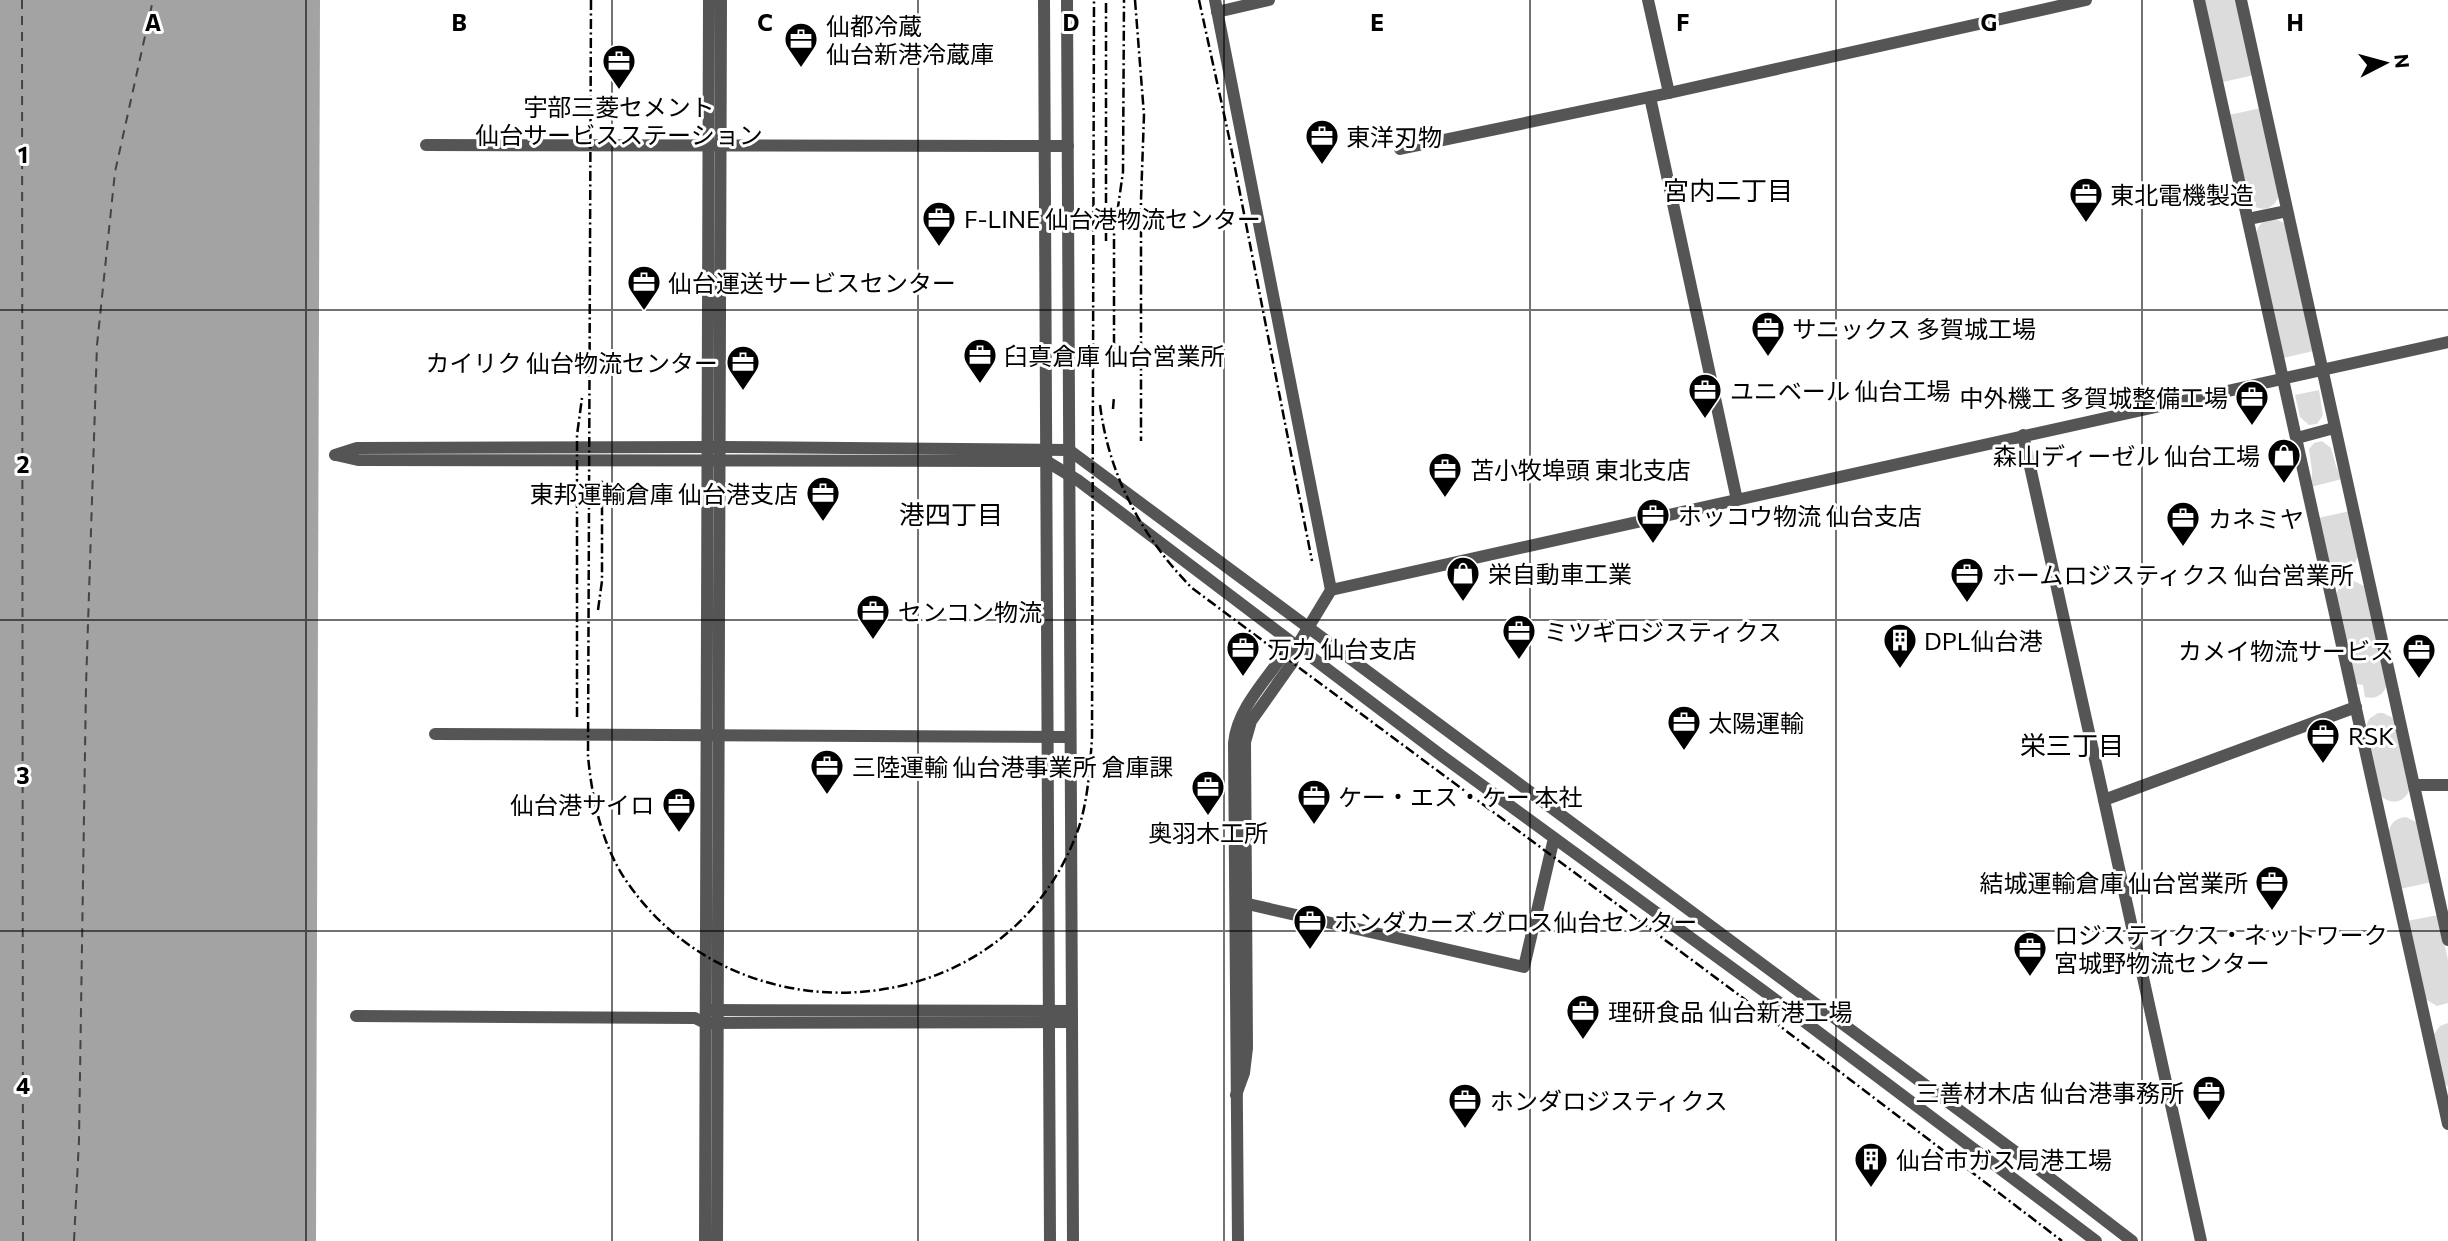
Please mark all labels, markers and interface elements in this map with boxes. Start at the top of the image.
text: A [145,8,162,36]
text: B [451,8,467,36]
text: C [757,8,773,36]
text: D [1063,8,1080,36]
text: E [1370,8,1384,36]
text: F [1676,8,1690,36]
text: G [1981,8,1997,36]
text: H [2286,8,2304,36]
place label: 仙都冷蔵 仙台新港冷蔵庫 [826,11,994,68]
office icon: 仙都冷蔵 仙台新港冷蔵庫 [782,20,820,69]
north arrow [2350,28,2420,98]
office icon: 宇部三菱セメント 仙台サービスステーション [600,42,638,91]
text: N [2390,53,2415,69]
place label: 宇部三菱セメント 仙台サービスステーション [475,92,763,149]
office icon: 東洋刃物 [1303,117,1341,166]
place label: 東洋刃物 [1346,122,1442,151]
text: 1 [18,140,28,168]
district label: 宮内二丁目 [1663,174,1793,205]
office icon: 東北電機製造 [2067,175,2105,224]
place label: 東北電機製造 [2110,180,2254,209]
office icon: F-LINE 仙台港物流センター [920,199,958,248]
place label: F-LINE 仙台港物流センター [964,204,1261,233]
office icon: 仙台運送サービスセンター [625,263,663,312]
place label: 仙台運送サービスセンター [668,268,956,297]
office icon: サニックス 多賀城工場 [1749,309,1787,358]
place label: サニックス 多賀城工場 [1792,314,2036,343]
office icon: 臼真倉庫 仙台営業所 [961,336,999,385]
place label: 臼真倉庫 仙台営業所 [1004,341,1225,370]
office icon: カイリク 仙台物流センター [724,343,762,392]
place label: カイリク 仙台物流センター [425,348,718,377]
office icon: ユニベール 仙台工場 [1686,371,1724,420]
place label: ユニベール 仙台工場 [1730,376,1951,405]
office icon: 中外機工 多賀城整備工場 [2233,378,2271,427]
place label: 中外機工 多賀城整備工場 [1959,383,2228,412]
shop icon: 森山ディーゼル 仙台工場 [2265,436,2303,485]
place label: 森山ディーゼル 仙台工場 [1993,441,2260,470]
text: 2 [16,450,30,478]
office icon: 苫小牧埠頭 東北支店 [1426,450,1464,499]
place label: 苫小牧埠頭 東北支店 [1470,455,1691,484]
office icon: 東邦運輸倉庫 仙台港支店 [804,474,842,523]
place label: 東邦運輸倉庫 仙台港支店 [529,479,798,508]
office icon: ホッコウ物流 仙台支店 [1634,496,1672,545]
district label: 港四丁目 [899,498,1003,529]
office icon: カネミヤ [2164,499,2202,548]
place label: ホッコウ物流 仙台支店 [1678,501,1922,530]
place label: カネミヤ [2208,504,2304,533]
shop icon: 栄自動車工業 [1444,554,1482,603]
office icon: ホームロジスティクス 仙台営業所 [1948,555,1986,604]
place label: 栄自動車工業 [1488,559,1632,588]
place label: ホームロジスティクス 仙台営業所 [1992,560,2354,589]
office icon: センコン物流 [854,592,892,641]
place label: センコン物流 [898,597,1042,626]
office icon: ミツギロジスティクス [1500,612,1538,661]
place label: ミツギロジスティクス [1544,617,1782,646]
building icon: DPL仙台港 [1881,621,1919,670]
place label: DPL仙台港 [1924,626,2042,655]
office icon: 万力 仙台支店 [1224,629,1262,678]
office icon: カメイ物流サービス [2400,631,2438,680]
place label: 万力 仙台支店 [1268,634,1417,663]
place label: カメイ物流サービス [2178,636,2394,665]
office icon: 太陽運輸 [1665,703,1703,752]
place label: 太陽運輸 [1708,708,1804,737]
office icon: RSK [2304,716,2342,765]
place label: RSK [2348,721,2394,750]
district label: 栄三丁目 [2020,729,2124,760]
office icon: 三陸運輸 仙台港事業所 倉庫課 [808,747,846,796]
place label: 三陸運輸 仙台港事業所 倉庫課 [852,752,1173,781]
text: 3 [16,761,30,789]
office icon: 奥羽木工所 [1189,768,1227,817]
office icon: ケー・エス・ケー 本社 [1295,777,1333,826]
place label: ケー・エス・ケー 本社 [1338,782,1583,811]
office icon: 仙台港サイロ [660,785,698,834]
place label: 仙台港サイロ [510,790,654,819]
place label: 奥羽木工所 [1148,818,1268,847]
office icon: 結城運輸倉庫 仙台営業所 [2253,863,2291,912]
place label: 結城運輸倉庫 仙台営業所 [1979,868,2248,897]
office icon: ホンダカーズ グロス仙台センター [1291,902,1329,951]
place label: ホンダカーズ グロス仙台センター [1334,907,1697,936]
place label: ロジスティクス・ネットワーク 宮城野物流センター [2054,920,2388,977]
office icon: ロジスティクス・ネットワーク 宮城野物流センター [2011,929,2049,978]
office icon: 理研食品 仙台新港工場 [1564,992,1602,1041]
place label: 理研食品 仙台新港工場 [1608,997,1853,1026]
text: 4 [16,1071,30,1099]
office icon: 三善材木店 仙台港事務所 [2190,1073,2228,1122]
place label: 三善材木店 仙台港事務所 [1915,1078,2184,1107]
office icon: ホンダロジスティクス [1446,1081,1484,1130]
place label: ホンダロジスティクス [1490,1086,1728,1115]
building icon: 仙台市ガス局港工場 [1852,1140,1890,1189]
place label: 仙台市ガス局港工場 [1896,1145,2112,1174]

